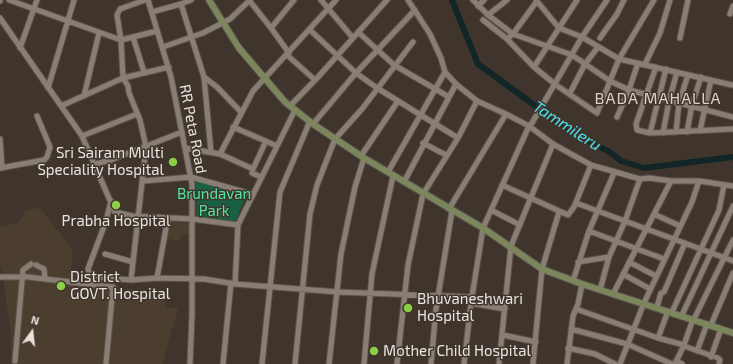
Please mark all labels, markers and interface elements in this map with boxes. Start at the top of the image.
street label: RR Peta Road [176,83,210,175]
district label: BADA MAHALLA [595,89,721,109]
water label: Tammileru [529,97,605,155]
place label: Sri Sairam Multi Speciality Hospital [37,144,164,179]
marker: Sri Sairam Multi Speciality Hospital [167,156,179,168]
park label: Brundavan Park [177,185,251,220]
marker: Prabha Hospital [110,199,122,211]
place label: Prabha Hospital [62,212,170,230]
place label: District GOVT. Hospital [70,268,170,303]
marker: District GOVT. Hospital [55,280,67,292]
place label: Bhuvaneshwari Hospital [417,290,523,325]
marker: Bhuvaneshwari Hospital [402,302,414,314]
north arrow [12,312,52,352]
text: N [30,313,41,327]
place label: Mother Child Hospital [383,342,531,360]
marker: Mother Child Hospital [368,345,380,357]

